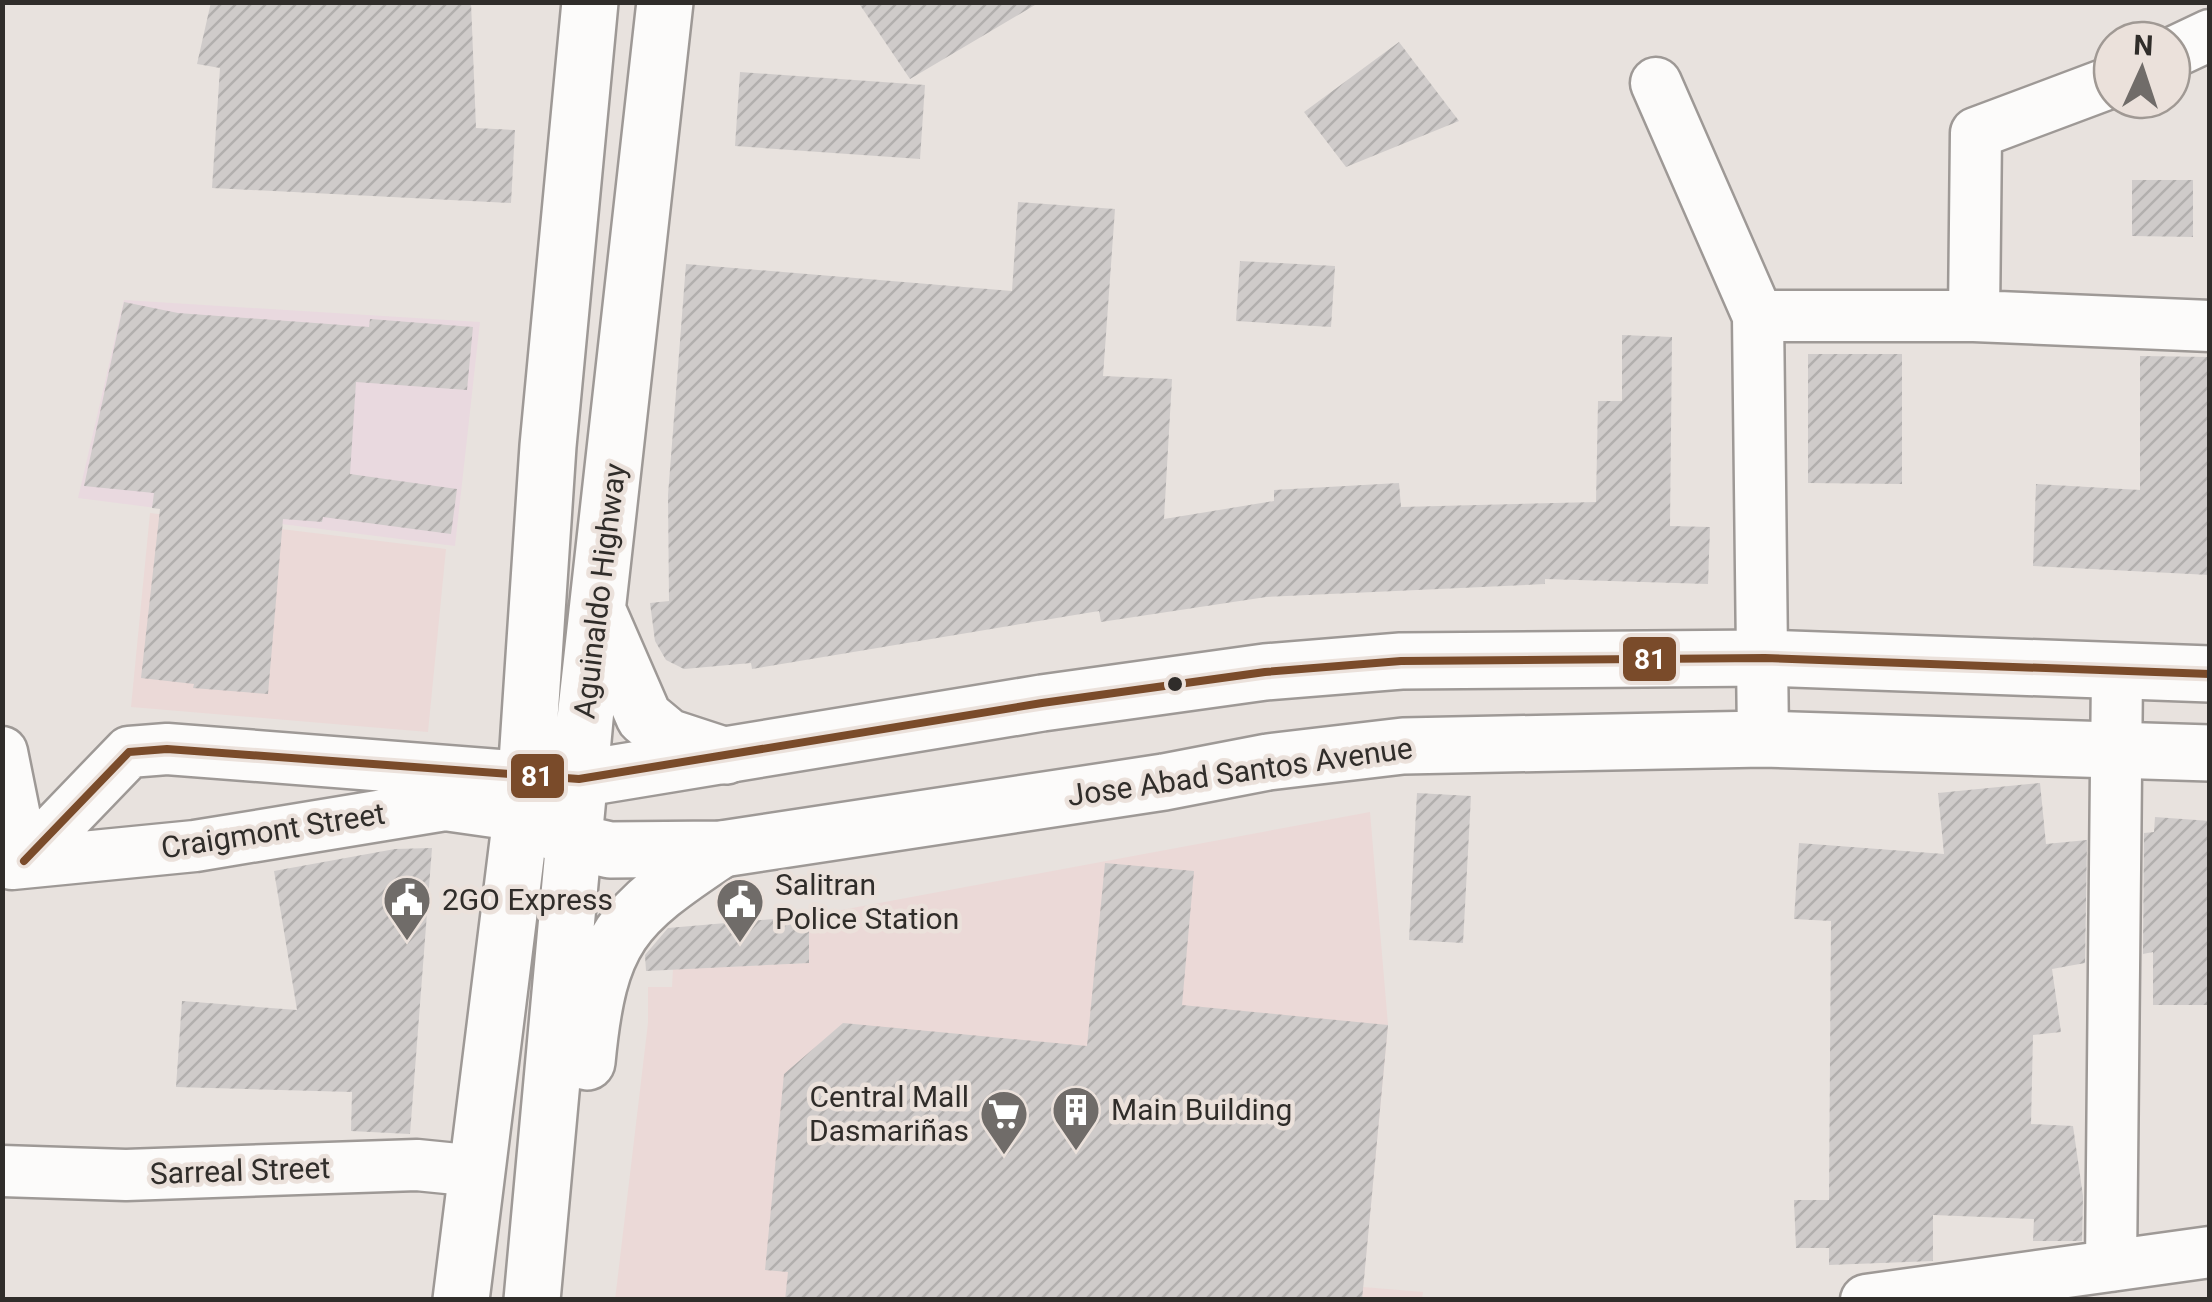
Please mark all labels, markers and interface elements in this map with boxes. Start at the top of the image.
north arrow [2092,20,2192,120]
text: N [2133,29,2154,63]
street label: Aguinaldo Highway [566,461,633,721]
line badge: 81 [1621,635,1678,683]
text: 81 [1634,643,1666,676]
unlabelled marker [1165,674,1185,694]
street label: Jose Abad Santos Avenue [1065,730,1415,813]
line badge: 81 [509,752,566,800]
text: 81 [521,760,553,793]
street label: Craigmont Street [159,796,387,865]
place label: Salitran Police Station [775,867,959,936]
public building icon: 2GO Express [381,874,433,942]
public building icon: Salitran Police Station [714,876,766,944]
place label: 2GO Express [442,882,613,917]
place label: Central Mall Dasmariñas [809,1079,969,1148]
building icon: Main Building [1050,1084,1102,1152]
supermarket icon: Central Mall Dasmariñas [978,1088,1030,1156]
place label: Main Building [1111,1092,1292,1127]
street label: Sarreal Street [149,1150,331,1191]

